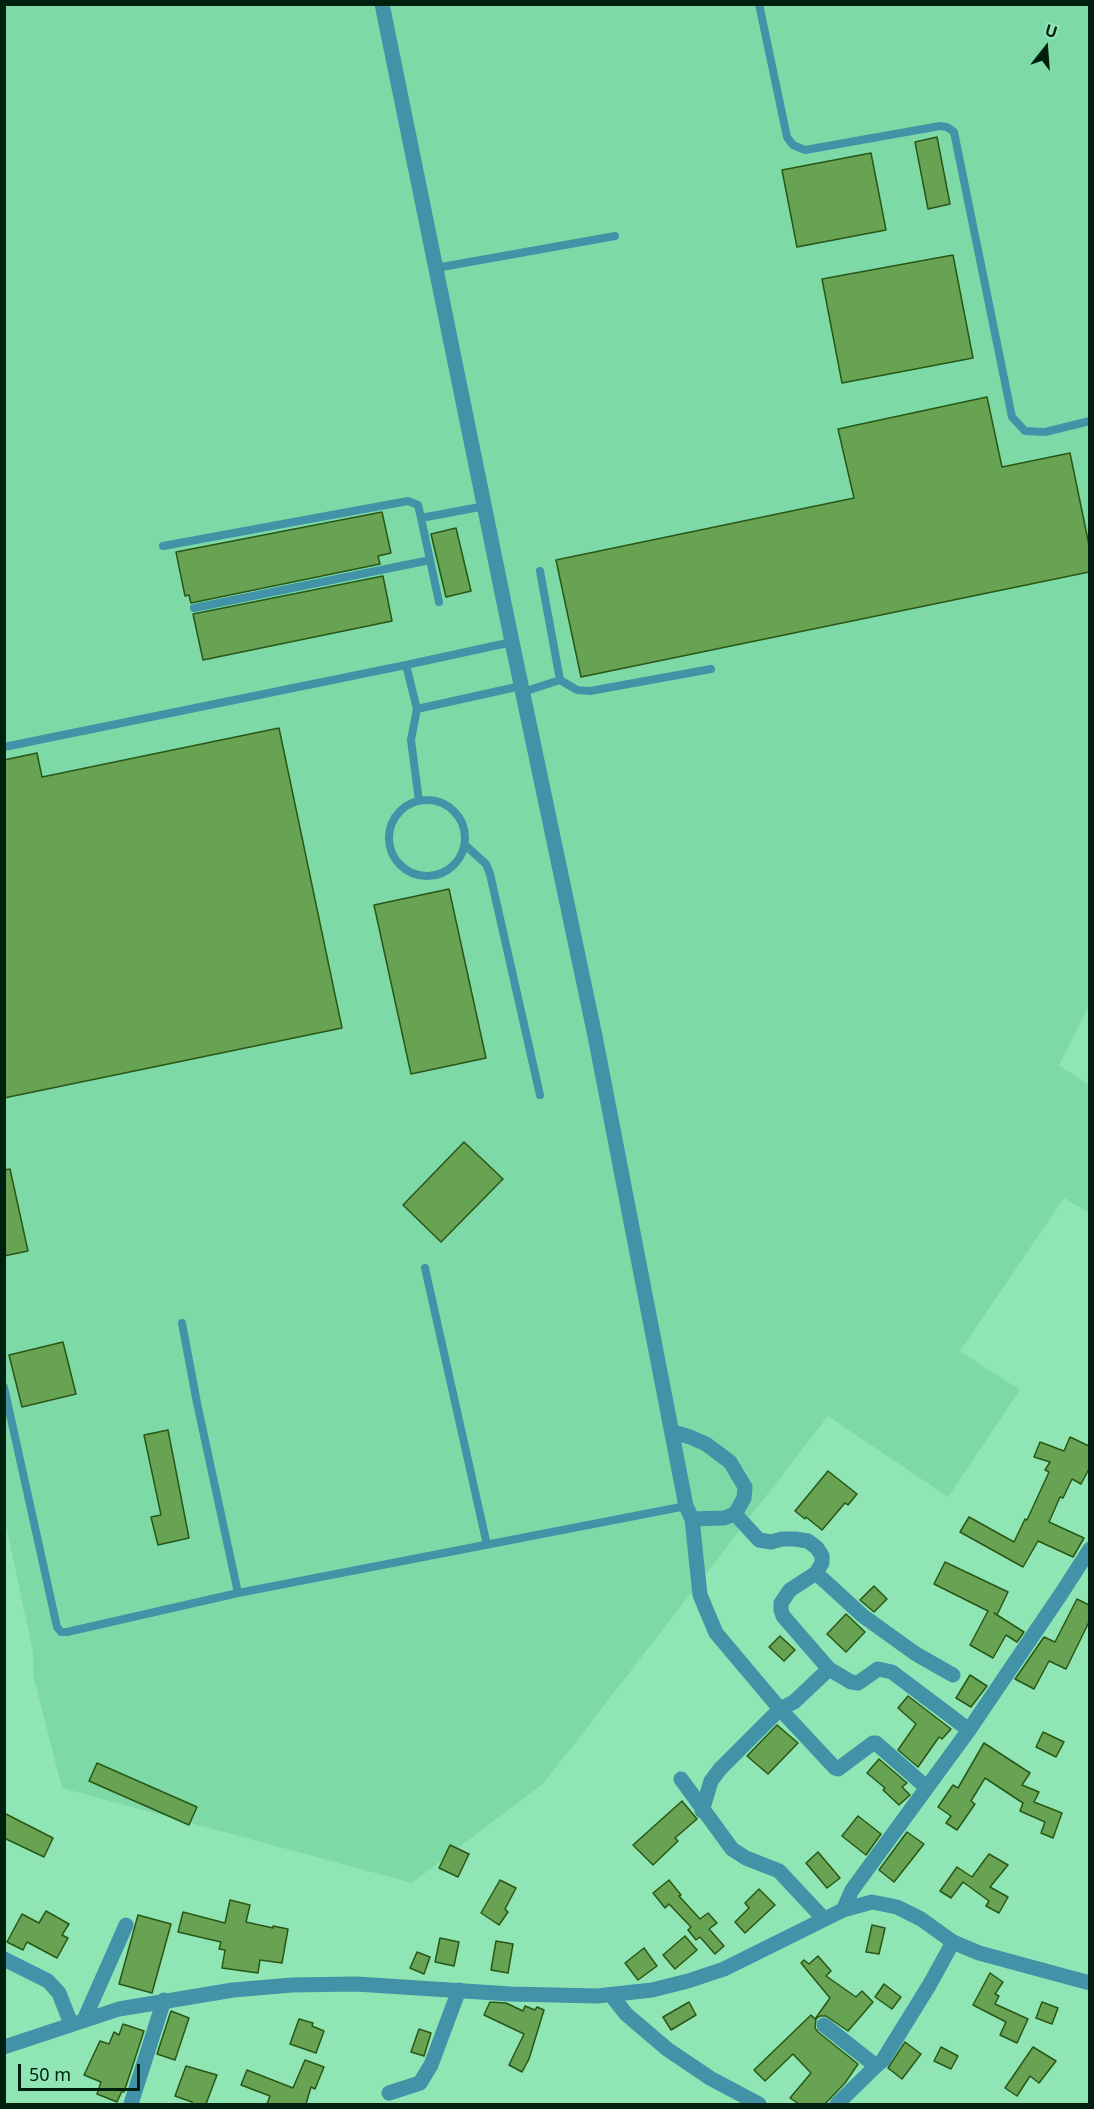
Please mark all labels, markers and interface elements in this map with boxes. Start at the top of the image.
north arrow [1016,18,1076,78]
text: U [1042,18,1060,43]
scale bar [21,2052,142,2090]
text: 50 m [29,2062,71,2086]

